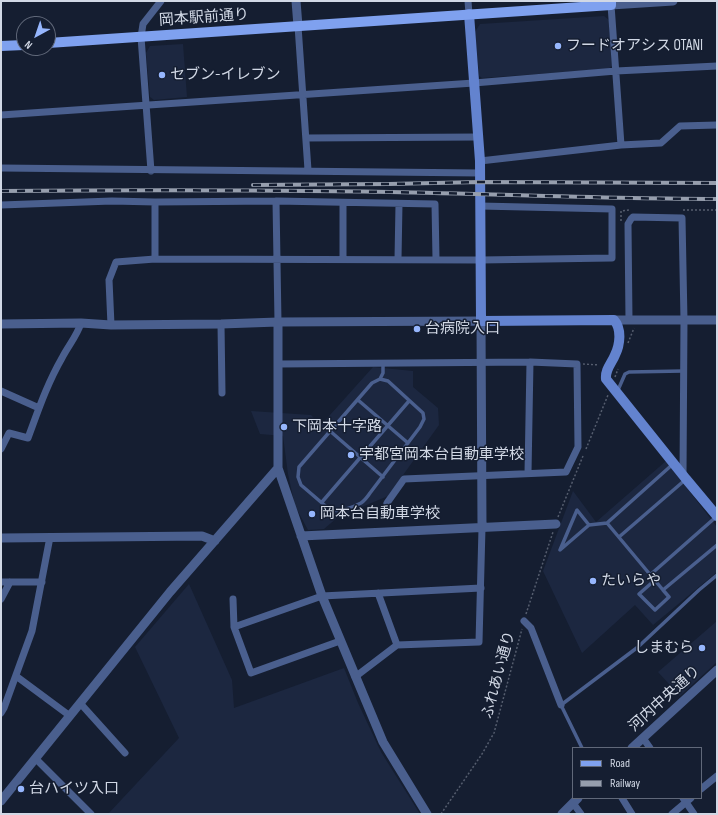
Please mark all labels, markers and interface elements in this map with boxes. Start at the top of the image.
street label: 岡本駅前通り [158,6,250,30]
north arrow [16,16,56,56]
place label: フードオアシス OTANI [566,37,703,55]
text: N [22,38,35,52]
marker: フードオアシス OTANI [553,41,563,51]
place label: セブン-イレブン [170,66,281,84]
marker: セブン-イレブン [157,70,167,80]
place label: 台病院入口 [425,320,500,338]
marker: 台病院入口 [412,324,422,334]
place label: 下岡本十字路 [292,418,382,436]
marker: 下岡本十字路 [279,422,289,432]
place label: 宇都宮岡本台自動車学校 [359,446,524,464]
marker: 宇都宮岡本台自動車学校 [346,450,356,460]
place label: 岡本台自動車学校 [320,505,440,523]
marker: 岡本台自動車学校 [307,509,317,519]
place label: たいらや [601,572,661,590]
marker: たいらや [588,576,598,586]
street label: ふれあい通り [479,629,519,721]
place label: しまむら [634,639,694,657]
marker: しまむら [697,643,707,653]
street label: 河内中央通り [626,662,704,736]
legend [572,747,702,799]
text: Road [610,756,630,771]
text: Railway [610,776,640,791]
place label: 台ハイツ入口 [29,780,119,798]
marker: 台ハイツ入口 [16,784,26,794]

